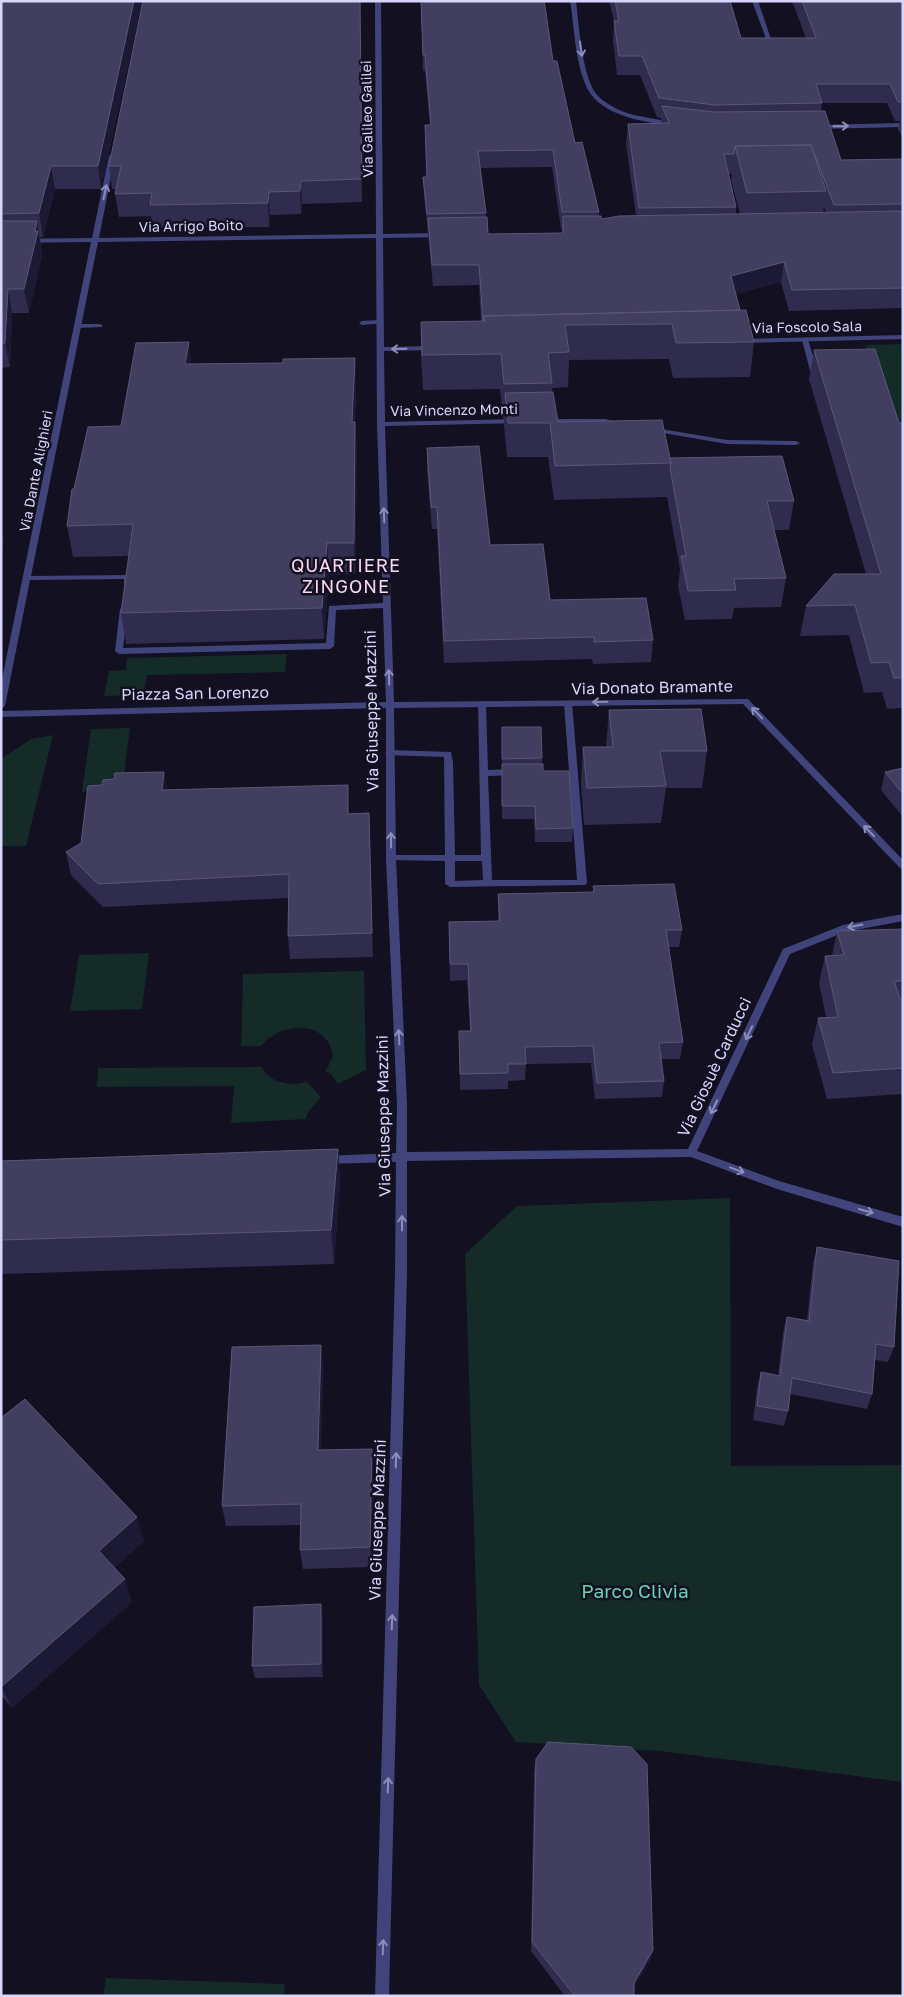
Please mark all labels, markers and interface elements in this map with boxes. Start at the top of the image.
one-way arrow [576,41,586,57]
street label: Via Galileo Galilei [357,60,376,178]
one-way arrow [833,121,849,131]
one-way arrow [100,184,110,200]
street label: Via Arrigo Boito [139,216,243,235]
street label: Via Foscolo Sala [752,317,862,336]
one-way arrow [391,344,408,354]
street label: Via Vincenzo Monti [390,400,518,419]
street label: Via Dante Alighieri [15,409,56,533]
one-way arrow [379,507,389,524]
district label: QUARTIERE ZINGONE [291,554,401,597]
street label: Via Giuseppe Mazzini [360,630,382,792]
one-way arrow [384,670,394,686]
street label: Via Donato Bramante [571,676,733,698]
street label: Piazza San Lorenzo [121,682,269,704]
one-way arrow [592,698,608,707]
one-way arrow [751,707,763,719]
one-way arrow [863,824,875,837]
one-way arrow [386,832,396,848]
one-way arrow [847,922,863,932]
street label: Via Giosuè Carducci [673,994,755,1140]
one-way arrow [743,1025,753,1040]
one-way arrow [395,1030,404,1046]
street label: Via Giuseppe Mazzini [372,1035,394,1197]
one-way arrow [709,1100,719,1115]
one-way arrow [729,1166,744,1175]
one-way arrow [858,1207,874,1217]
one-way arrow [397,1215,407,1232]
street label: Via Giuseppe Mazzini [364,1439,390,1601]
one-way arrow [392,1452,401,1468]
park label: Parco Clivia [581,1579,689,1602]
one-way arrow [387,1614,397,1630]
one-way arrow [383,1777,392,1793]
one-way arrow [379,1939,388,1955]

